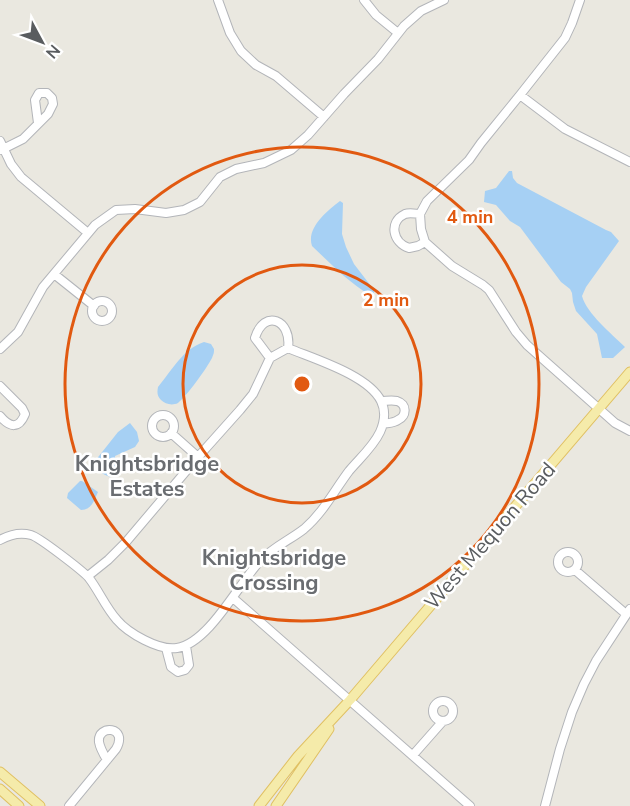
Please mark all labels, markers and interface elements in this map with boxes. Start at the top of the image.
north arrow [12,12,72,72]
text: N [40,39,65,63]
text: 4 min [447,205,493,229]
text: 2 min [363,288,409,312]
centre of rings [292,374,312,394]
district label: Knightsbridge Estates [75,449,219,504]
street label: West Mequon Road [418,456,562,616]
district label: Knightsbridge Crossing [202,543,346,598]

